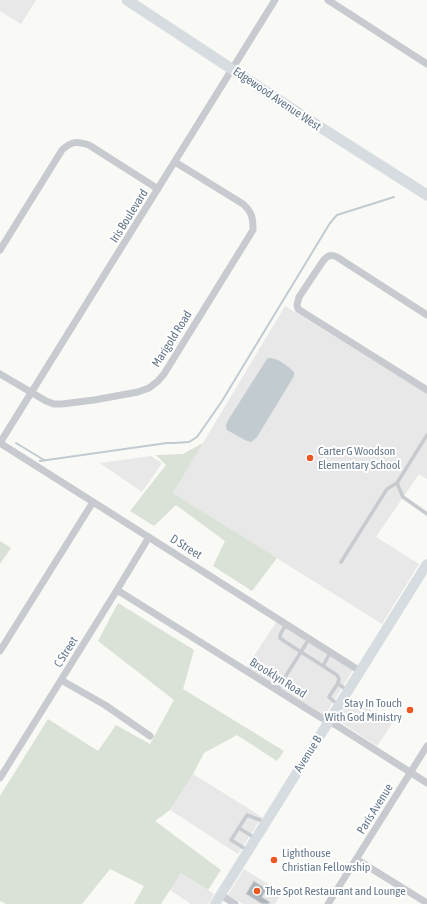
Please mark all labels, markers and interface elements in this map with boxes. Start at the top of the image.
street label: Edgewood Avenue West [230,64,324,134]
street label: Iris Boulevard [107,187,151,245]
street label: Marigold Road [149,308,195,370]
place label: Carter G Woodson Elementary School [318,444,400,472]
marker: Carter G Woodson Elementary School [305,453,315,463]
street label: D Street [167,532,205,562]
street label: C Street [51,634,81,670]
street label: Brooklyn Road [247,655,309,701]
place label: Stay In Touch With God Ministry [325,696,402,724]
marker: Stay In Touch With God Ministry [405,705,415,715]
street label: Avenue B [291,733,325,775]
street label: Paris Avenue [354,781,396,837]
place label: Lighthouse Christian Fellowship [282,846,370,874]
marker: Lighthouse Christian Fellowship [269,855,279,865]
place label: The Spot Restaurant and Lounge [265,884,406,898]
marker: The Spot Restaurant and Lounge [252,886,262,896]

